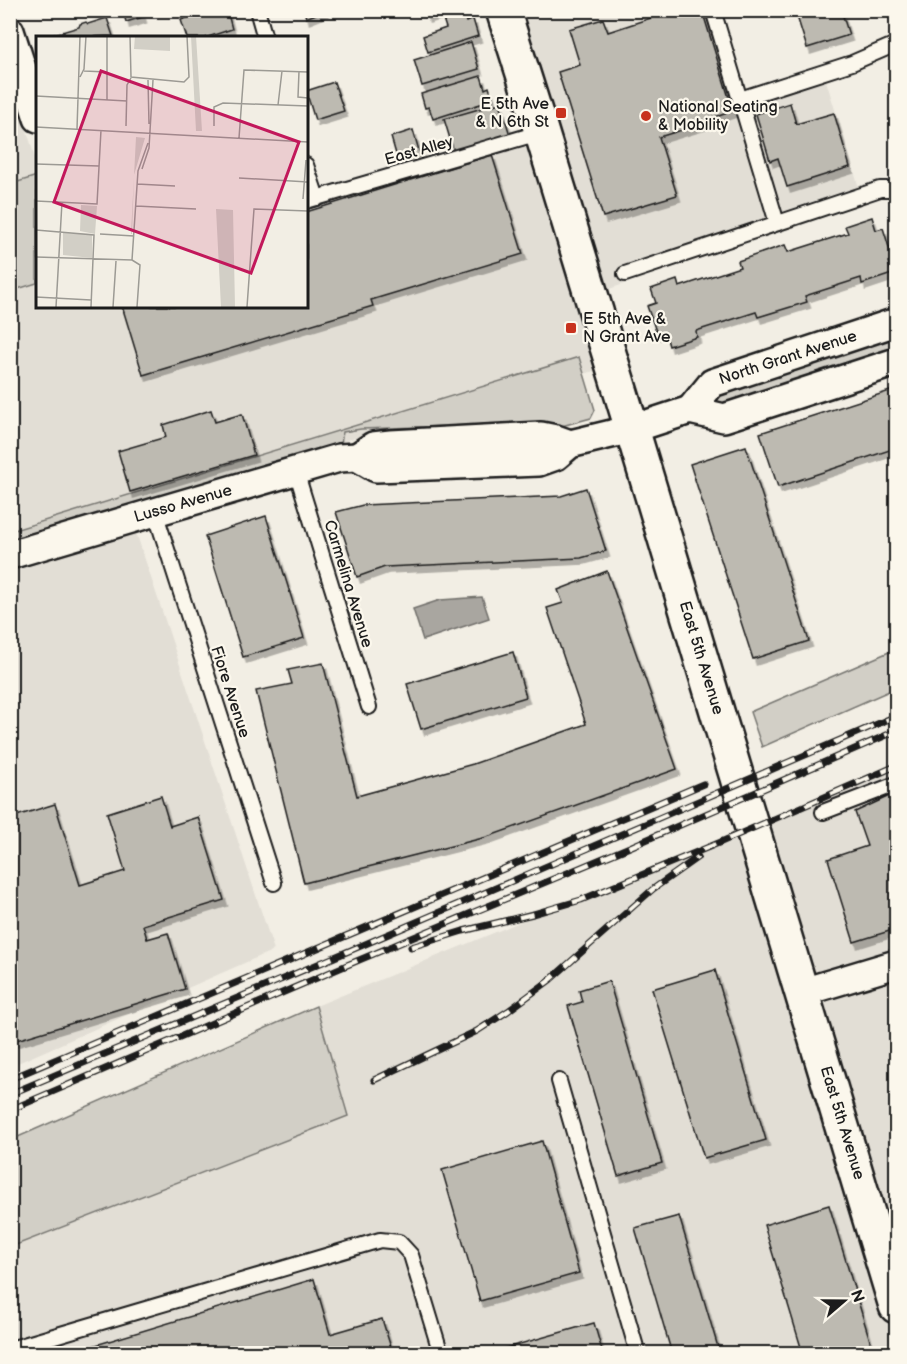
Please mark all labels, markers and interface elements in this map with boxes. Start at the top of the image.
inset map [36,36,308,308]
place label: E 5th Ave & N 6th St [476,95,550,132]
place label: National Seating & Mobility [658,98,778,135]
marker: E 5th Ave & N 6th St [554,106,568,120]
marker: National Seating & Mobility [639,109,653,123]
street label: East Alley [383,132,456,170]
place label: E 5th Ave & N Grant Ave [583,310,671,347]
marker: E 5th Ave & N Grant Ave [564,321,578,335]
street label: North Grant Avenue [717,327,860,389]
street label: Lusso Avenue [132,481,235,527]
street label: Carmelina Avenue [320,518,377,651]
street label: East 5th Avenue [675,599,727,718]
street label: Fiore Avenue [206,644,254,741]
street label: East 5th Avenue [816,1064,868,1183]
north arrow [814,1271,874,1331]
text: N [846,1287,868,1305]

